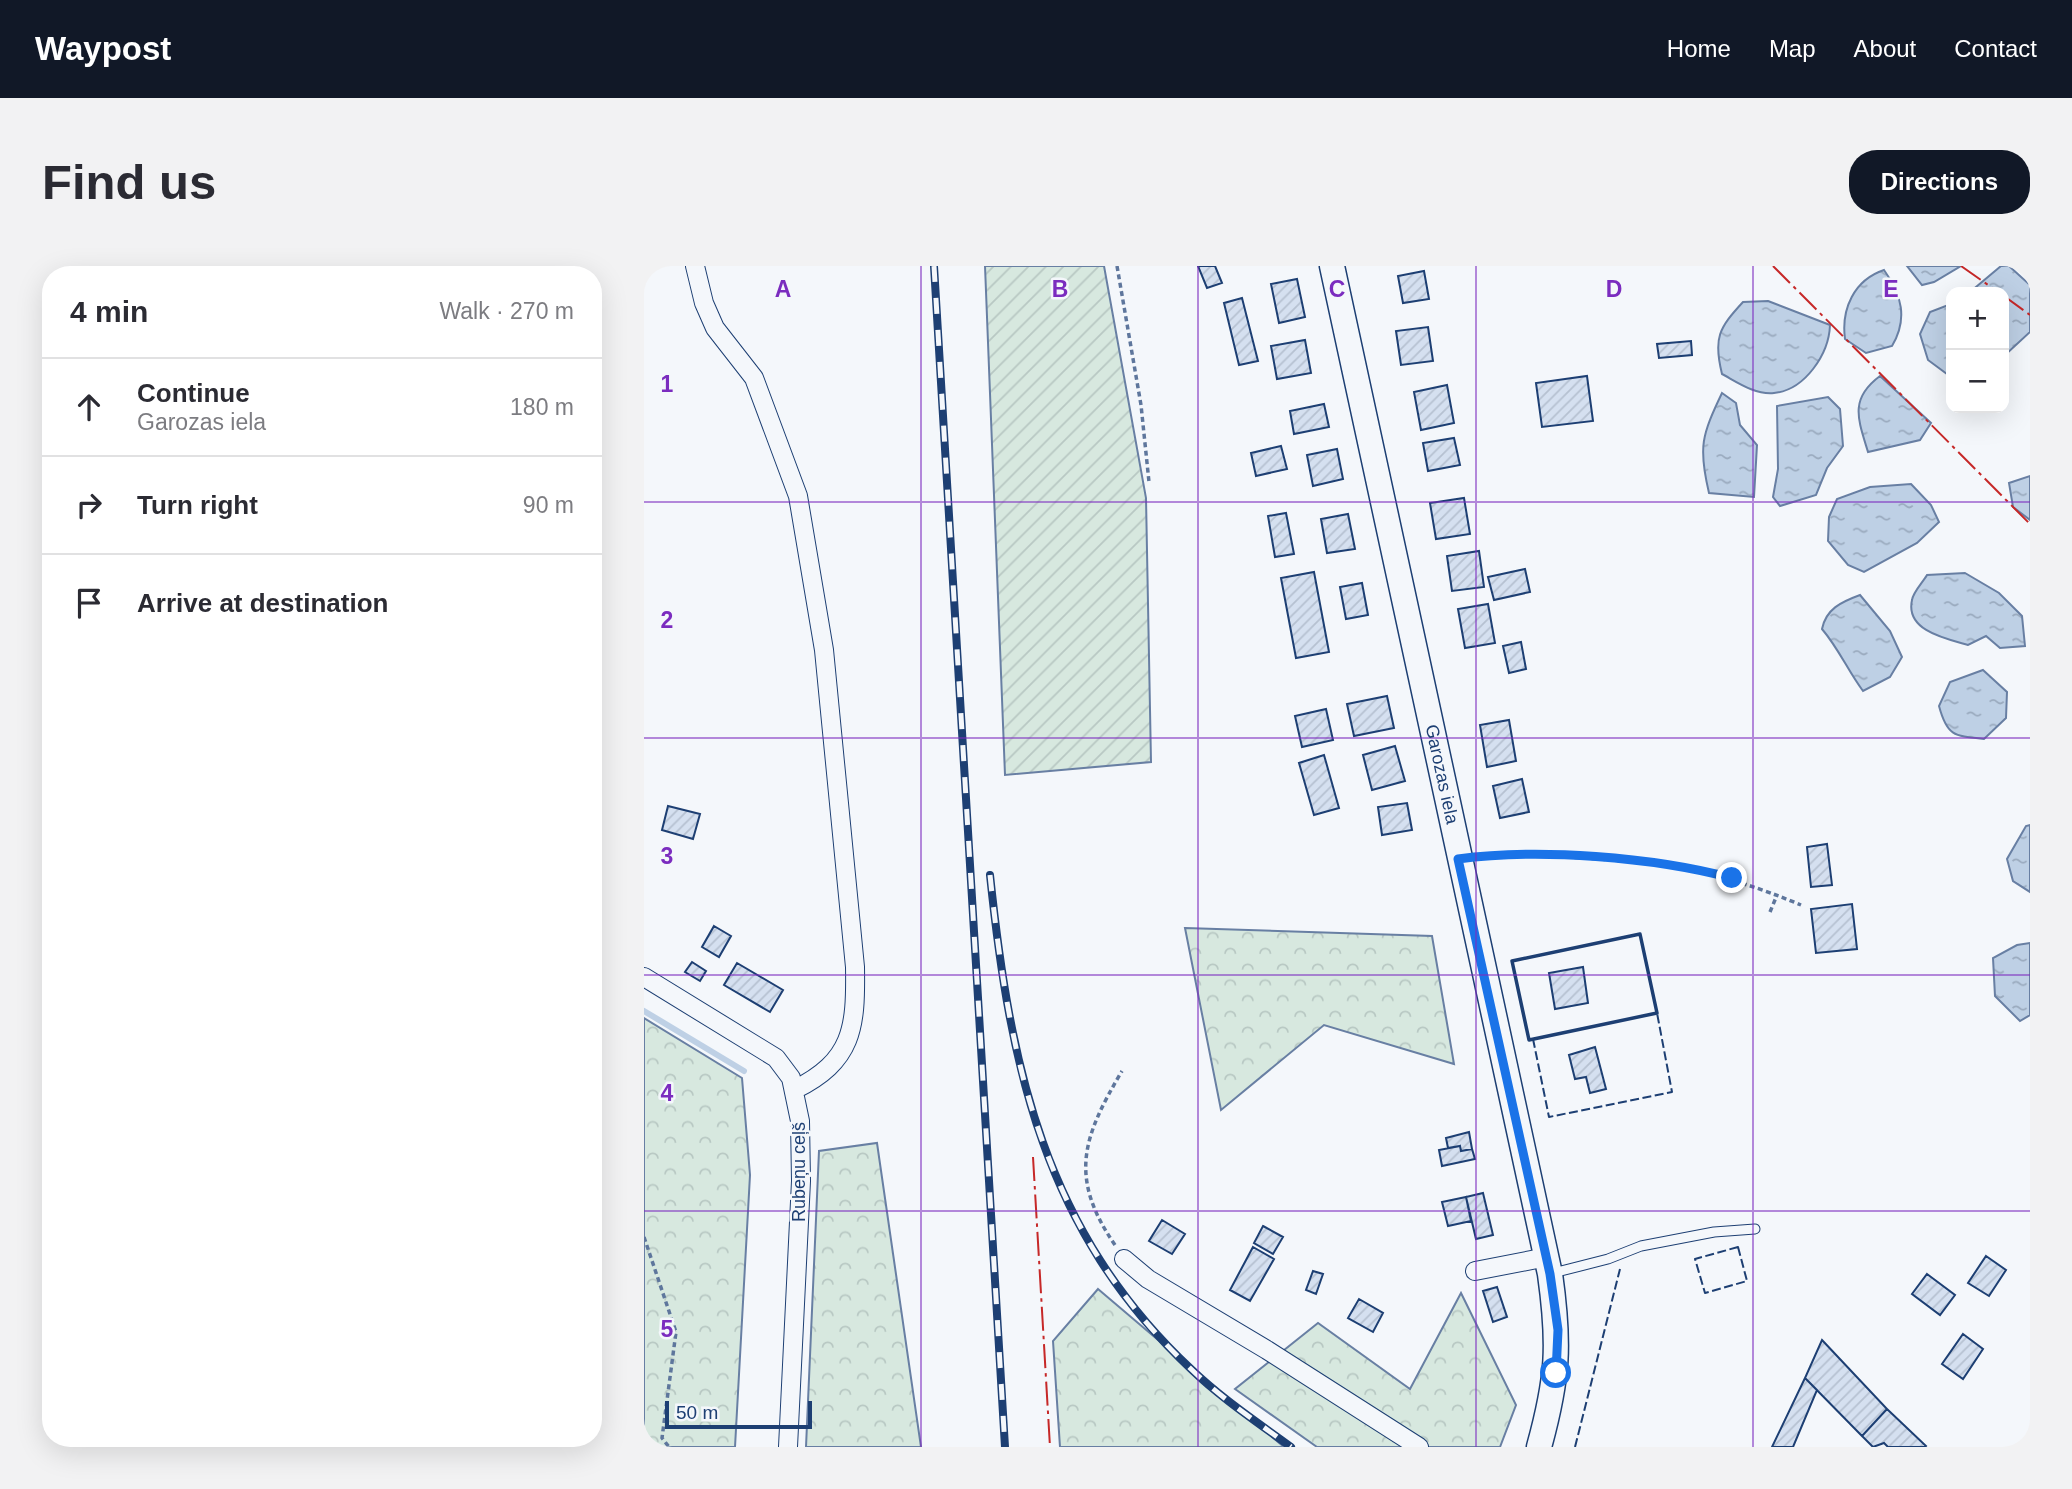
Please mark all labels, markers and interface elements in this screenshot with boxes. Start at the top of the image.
text: Waypost [35,30,171,67]
text: Home [1667,35,1731,62]
text: Map [1769,35,1816,62]
text: About [1854,35,1916,62]
text: Contact [1954,35,2037,62]
button: Directions [1849,150,2030,214]
text: Find us [42,155,216,209]
text: A [775,276,791,302]
text: B [1052,276,1068,302]
text: C [1329,276,1345,302]
text: D [1606,276,1622,302]
text: E [1883,276,1899,302]
map controls [1946,287,2009,413]
button: + [1946,287,2009,350]
text: 4 min [70,295,148,328]
text: Walk · 270 m [439,298,574,324]
button: − [1946,350,2009,413]
text: 1 [661,371,674,397]
text: Continue [137,378,250,408]
icon: ahead [70,388,108,426]
text: 180 m [510,394,574,420]
text: Garozas iela [137,409,266,435]
icon: right [70,486,108,524]
text: Turn right [137,490,258,520]
text: 90 m [523,492,574,518]
icon: arrive [70,584,108,622]
text: Arrive at destination [137,588,388,618]
text: 2 [661,607,673,633]
street label: Garozas iela [1421,723,1463,827]
text: 3 [661,843,673,869]
route end [1716,862,1747,893]
text: 4 [661,1080,674,1106]
street label: Rubeņu ceļš [789,1122,809,1222]
text: 5 [661,1316,674,1342]
route start [1540,1357,1571,1388]
scale bar [665,1398,812,1430]
text: 50 m [676,1402,718,1423]

